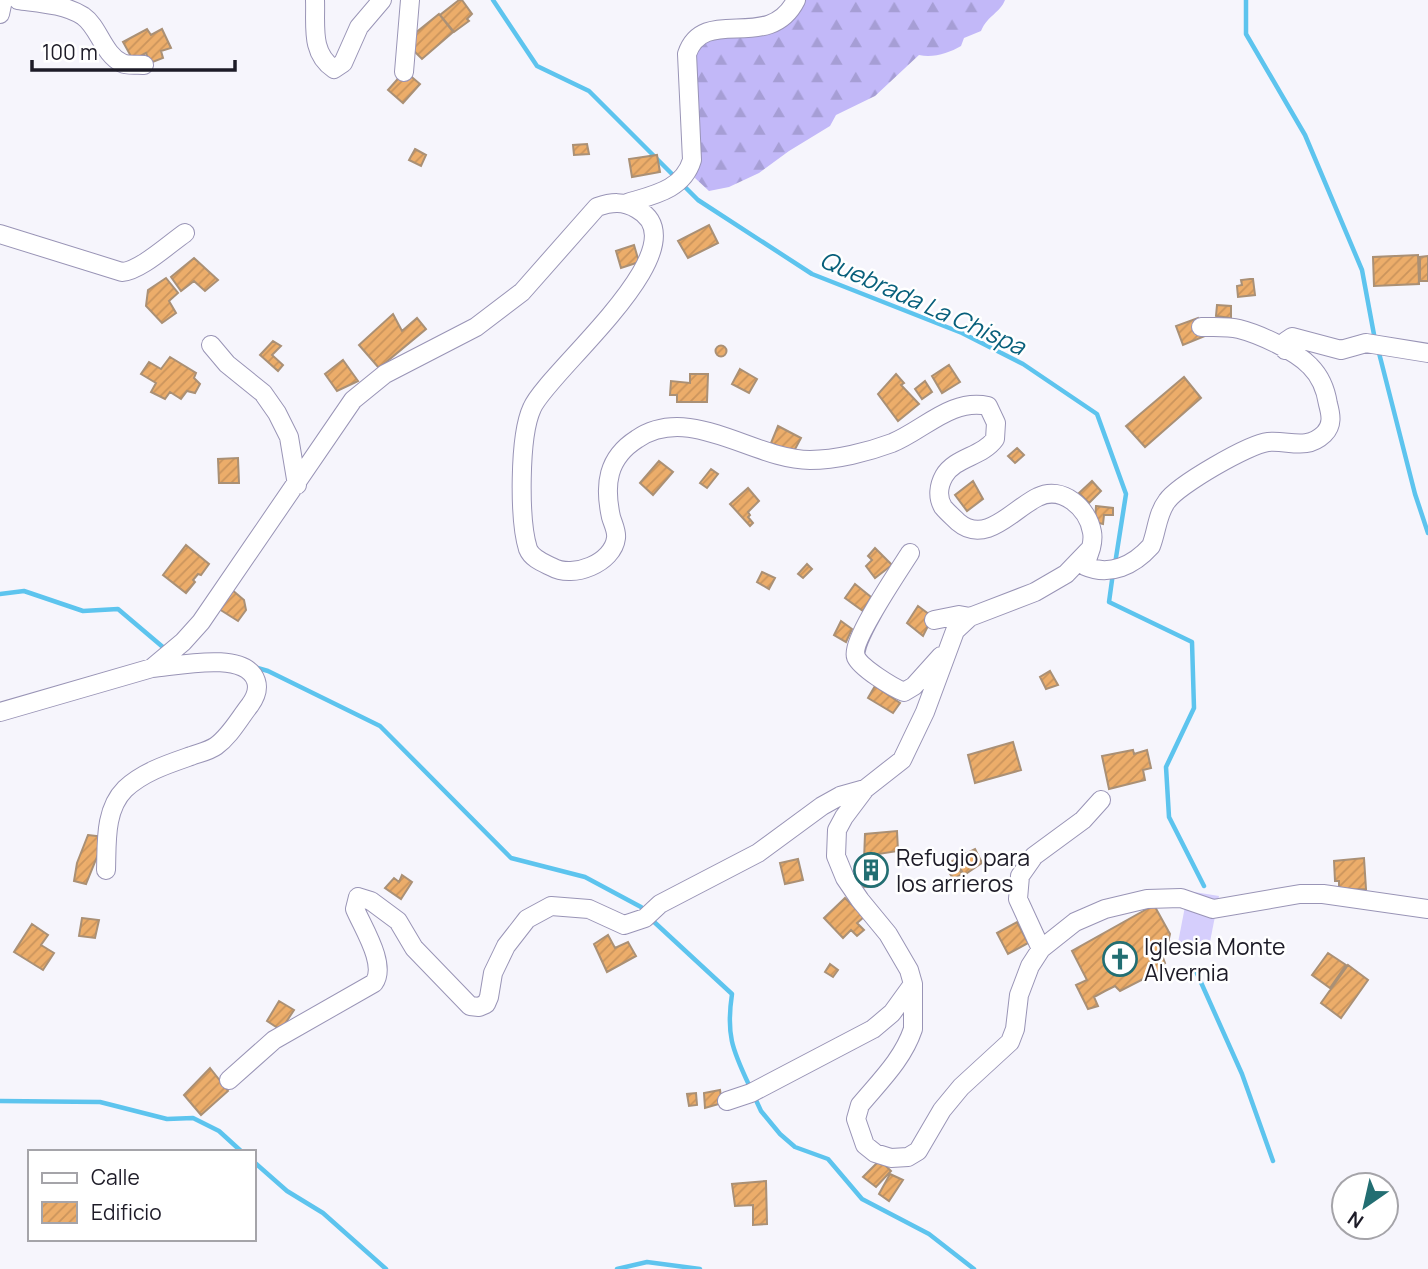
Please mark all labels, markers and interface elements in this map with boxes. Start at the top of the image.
scale bar [32,28,234,72]
text: 100 m [42,38,98,66]
water label: Quebrada La Chispa [815,242,1032,363]
place label: Refugio para los arrieros [896,841,1030,899]
building icon: Refugio para los arrieros [852,851,890,889]
place label: Iglesia Monte Alvernia [1144,930,1285,988]
church icon: Iglesia Monte Alvernia [1101,940,1139,978]
legend [28,1150,256,1241]
text: Calle [91,1163,140,1191]
north arrow [1330,1171,1400,1241]
text: Edificio [91,1198,162,1226]
text: N [1343,1205,1368,1235]

